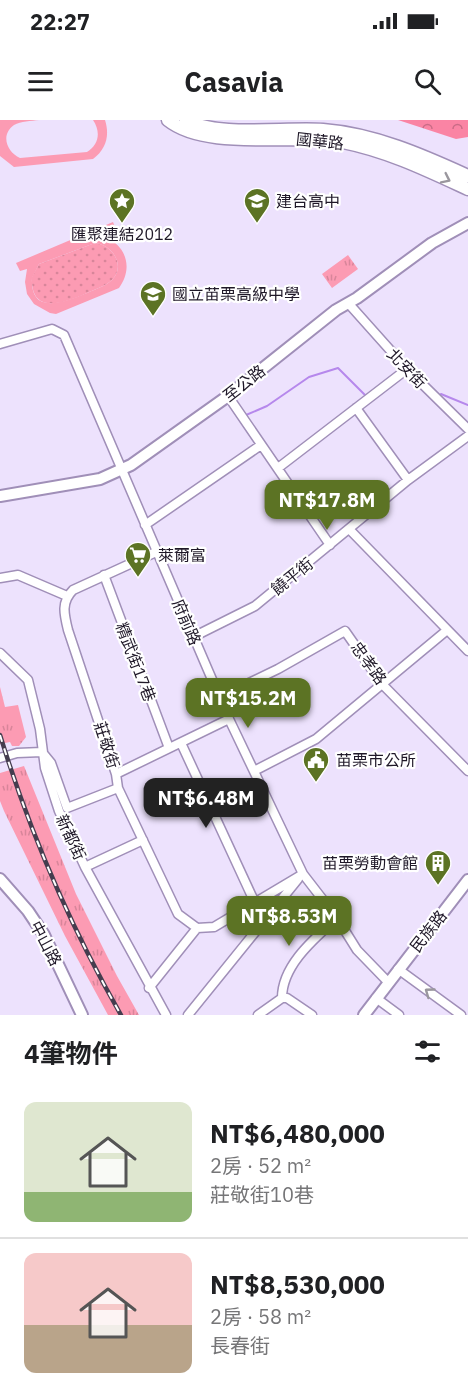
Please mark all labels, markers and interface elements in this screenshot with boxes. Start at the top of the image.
text: 22:27 [30,7,90,36]
text: Casavia [184,64,284,99]
icon: menu [24,65,57,98]
icon: search [411,65,444,98]
street label: 國華路 [295,129,345,153]
one-way arrow [440,171,451,183]
place icon: 匯聚連結2012 [107,186,137,224]
school or university icon: 建台高中 [242,186,272,224]
place label: 建台高中 [276,191,340,211]
place label: 匯聚連結2012 [71,224,173,244]
school or university icon: 國立苗栗高級中學 [138,279,168,317]
place label: 國立苗栗高級中學 [172,284,300,304]
street label: 北安街 [383,344,431,392]
street label: 至公路 [219,360,269,406]
pin: NT$17.8M [265,480,389,531]
text: NT$17.8M [279,486,375,513]
supermarket icon: 萊爾富 [123,540,153,578]
place label: 萊爾富 [158,545,206,565]
street label: 饒平街 [267,553,317,599]
street label: 府前路 [168,596,206,648]
street label: 精武街17巷 [112,620,160,704]
street label: 忠孝路 [347,638,391,688]
pin: NT$15.2M [186,678,310,729]
text: NT$15.2M [200,684,296,711]
street label: 莊敬街 [90,719,124,771]
public building icon: 苗栗市公所 [301,745,331,783]
place label: 苗栗市公所 [336,750,416,770]
pin: NT$6.48M [144,778,268,829]
text: NT$6.48M [158,784,254,811]
street label: 新都街 [52,811,90,863]
building icon: 苗栗勞動會館 [423,848,453,886]
place label: 苗栗勞動會館 [322,853,418,873]
pin: NT$8.53M [227,896,351,947]
text: NT$8.53M [241,902,337,929]
street label: 民族路 [405,906,451,956]
street label: 中山路 [26,917,66,969]
one-way arrow [425,988,436,999]
icon: filters [411,1035,444,1068]
text: 4筆物件 [24,1036,118,1070]
text: NT$6,480,000 [210,1116,385,1150]
icon: home [72,1126,144,1198]
text: 2房 · 52 m² [210,1152,311,1179]
text: 莊敬街10巷 [210,1181,314,1208]
text: NT$8,530,000 [210,1267,385,1301]
icon: home [72,1277,144,1349]
text: 2房 · 58 m² [210,1303,311,1330]
text: 長春街 [210,1332,270,1359]

